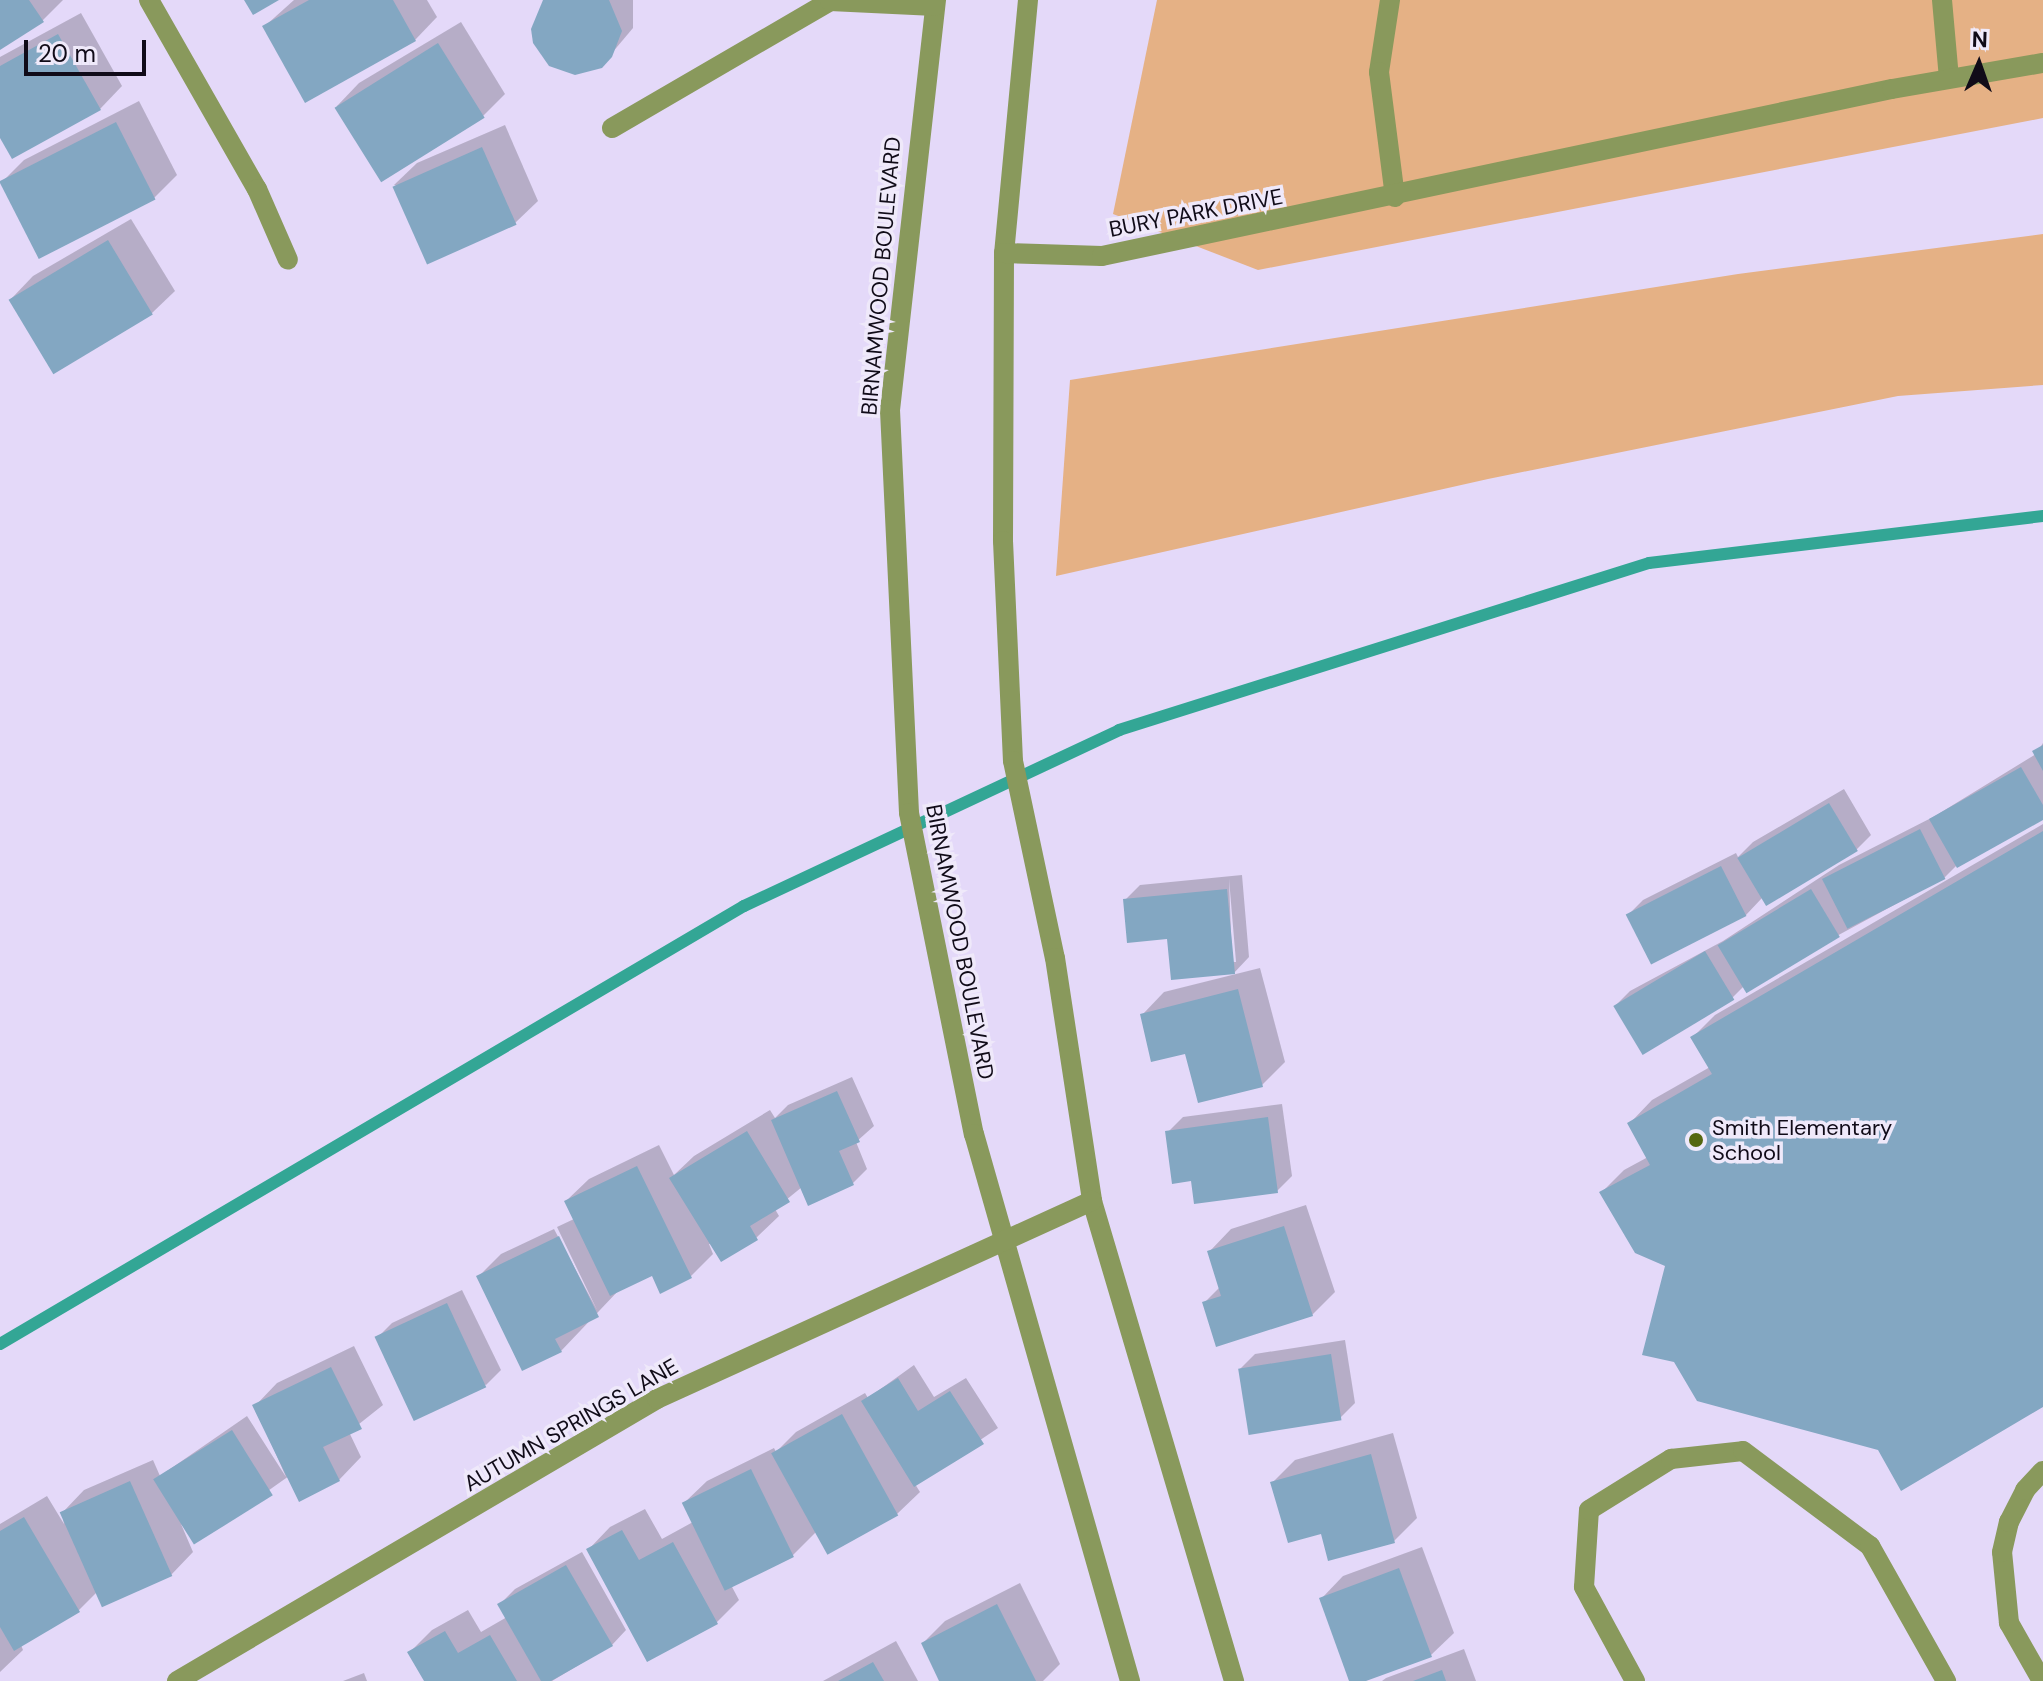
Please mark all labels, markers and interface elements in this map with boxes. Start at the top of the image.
scale bar [28,24,150,74]
north arrow [1939,24,2019,104]
text: N [1971,25,1988,54]
text: 20 m [38,38,96,69]
street label: BIRNAMWOOD BOULEVARD [856,136,906,416]
street label: BURY PARK DRIVE [1107,183,1285,243]
street label: BIRNAMWOOD BOULEVARD [920,802,1000,1082]
place label: Smith Elementary School [1712,1114,1892,1166]
marker: Smith Elementary School [1687,1131,1705,1149]
street label: AUTUMN SPRINGS LANE [459,1353,683,1497]

